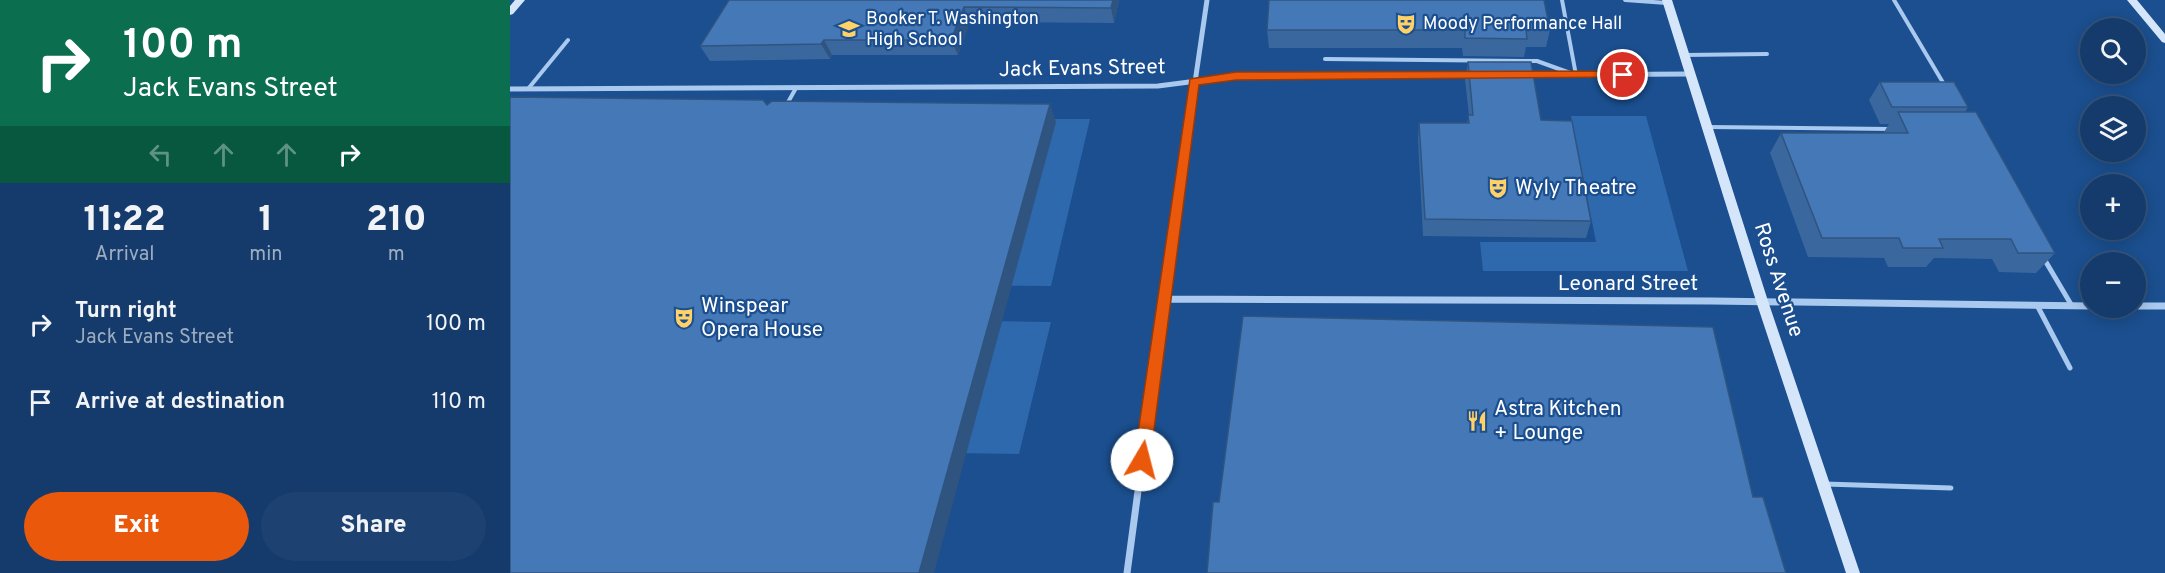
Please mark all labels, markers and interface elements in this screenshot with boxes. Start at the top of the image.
place label: Booker T. Washington High School [866,8,1039,52]
theatre icon: Moody Performance Hall [1394,12,1418,36]
place label: Moody Performance Hall [1423,13,1622,36]
school or university icon: Booker T. Washington High School [837,17,861,41]
map controls [2080,18,2146,318]
button: search [2080,18,2146,84]
text: 100 m [123,20,242,73]
icon: right [24,24,102,102]
pin [1597,49,1648,100]
street label: Jack Evans Street [998,54,1166,84]
icon: arrive [1606,58,1639,91]
text: Jack Evans Street [123,72,338,106]
button: layers [2080,96,2146,162]
icon: left [144,138,177,171]
icon: ahead [207,138,240,171]
icon: ahead [270,138,303,171]
icon: right [333,138,366,171]
button: + [2080,174,2146,240]
place label: Wyly Theatre [1515,175,1637,202]
theatre icon: Wyly Theatre [1486,176,1510,200]
text: 11:22 [83,198,166,244]
text: 1 [259,198,273,244]
text: 210 [366,198,427,244]
street label: Ross Avenue [1747,219,1809,341]
text: Arrival [95,242,154,268]
text: min [249,242,283,268]
text: m [388,242,405,268]
button: − [2080,252,2146,318]
street label: Leonard Street [1558,271,1698,298]
place label: Winspear Opera House [701,293,823,344]
text: Turn right [75,298,177,325]
theatre icon: Winspear Opera House [672,306,696,330]
icon: right [24,308,57,341]
text: 100 m [426,311,486,338]
text: Jack Evans Street [75,325,234,351]
icon: arrive [24,386,57,419]
text: Arrive at destination [75,389,285,416]
text: 110 m [432,389,486,416]
place label: Astra Kitchen + Lounge [1494,396,1622,447]
restaurant icon: Astra Kitchen + Lounge [1465,409,1489,433]
position arrow [1110,428,1174,492]
button: Exit [24,492,249,561]
button: Share [261,492,486,561]

